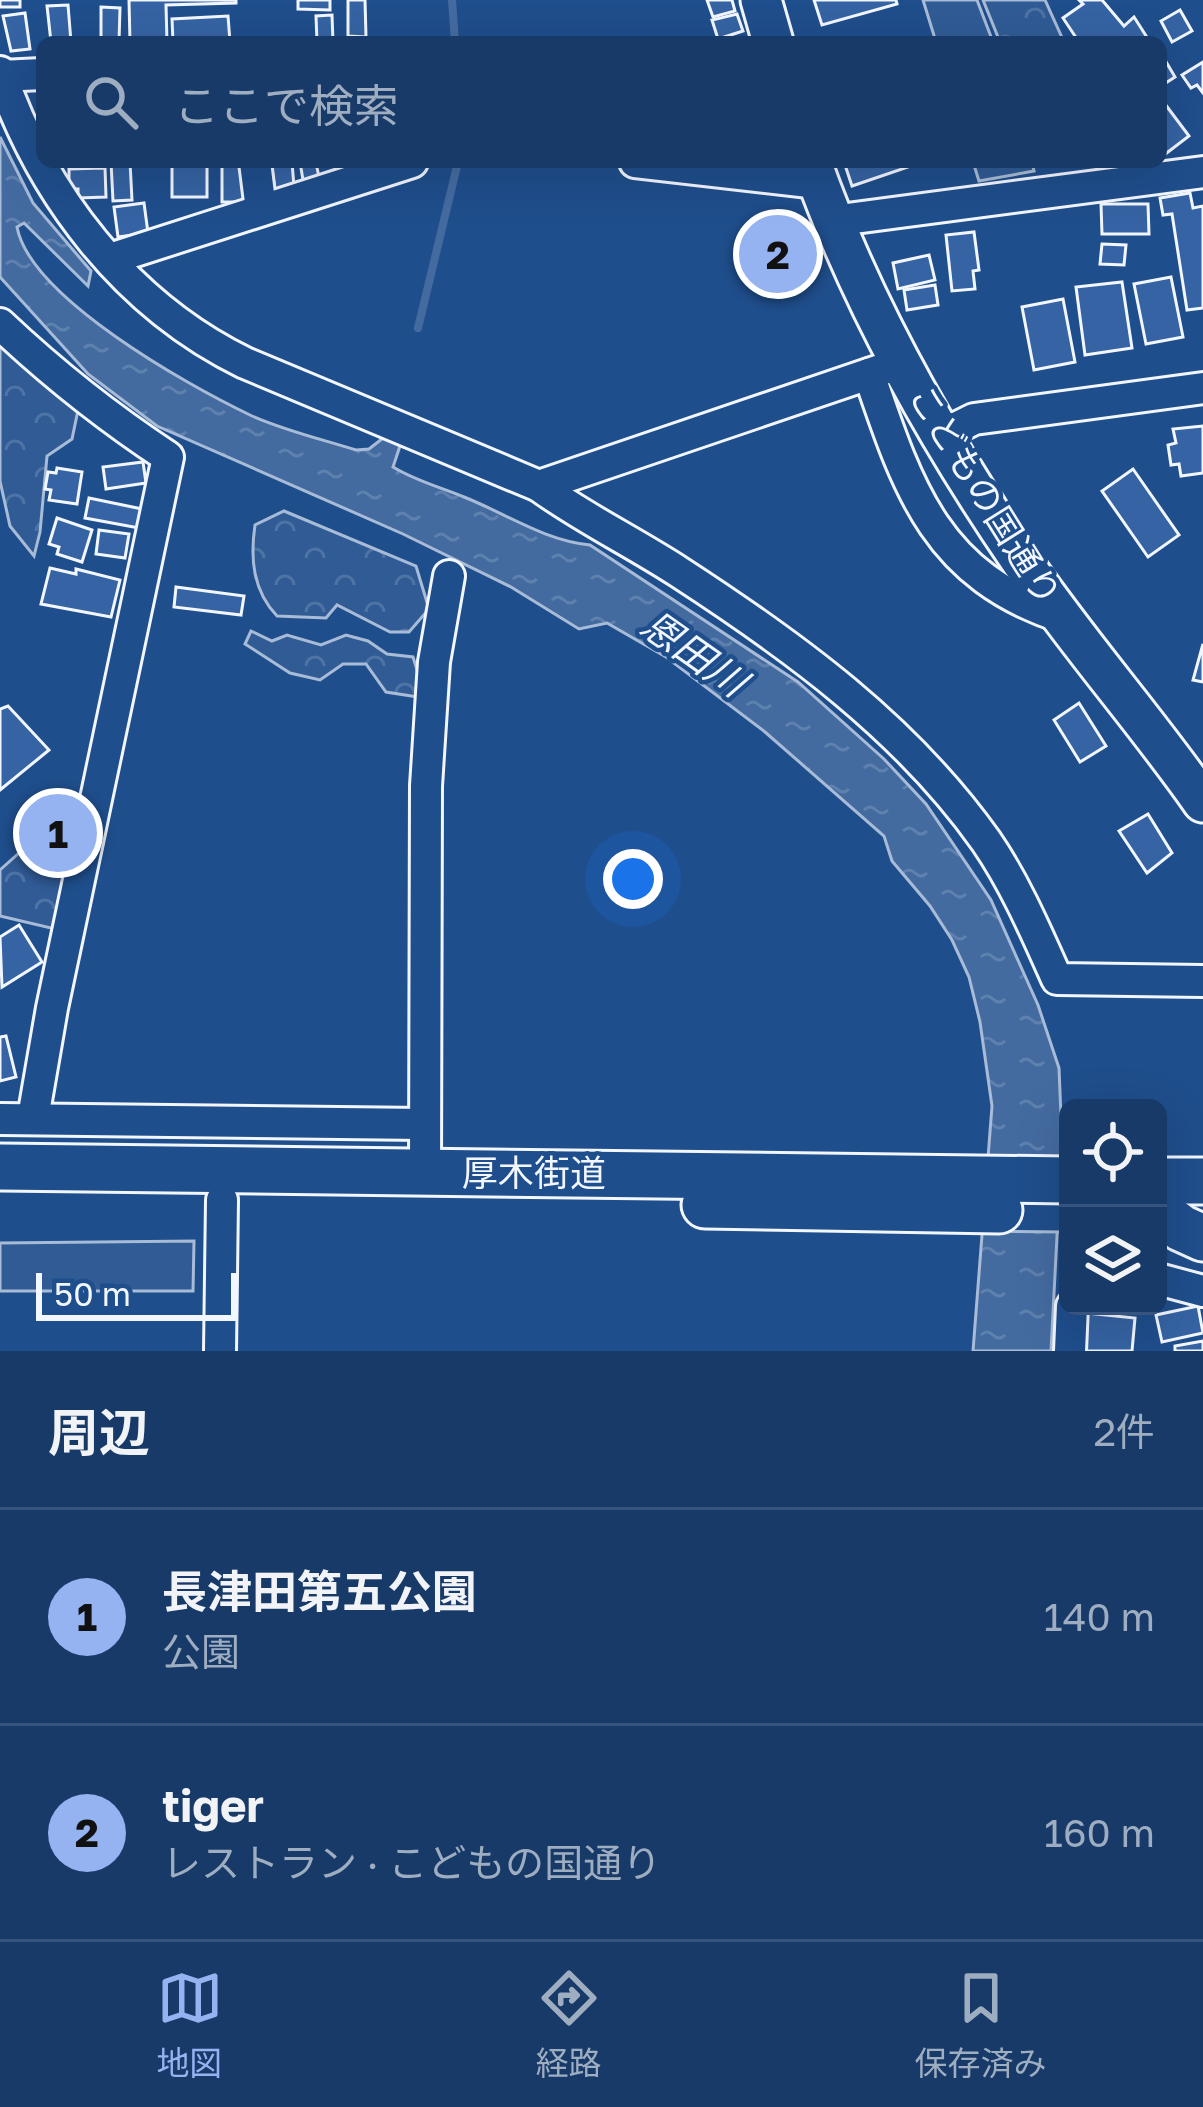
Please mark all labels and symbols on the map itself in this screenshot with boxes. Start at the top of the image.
pin: 2 [739,209,817,299]
street label: こどもの国通り [900,376,1070,613]
water label: 恩田川 [633,600,759,708]
pin: 1 [19,788,97,878]
your location [603,849,663,909]
street label: 厚木街道 [462,1151,606,1194]
scale bar [36,1267,237,1320]

